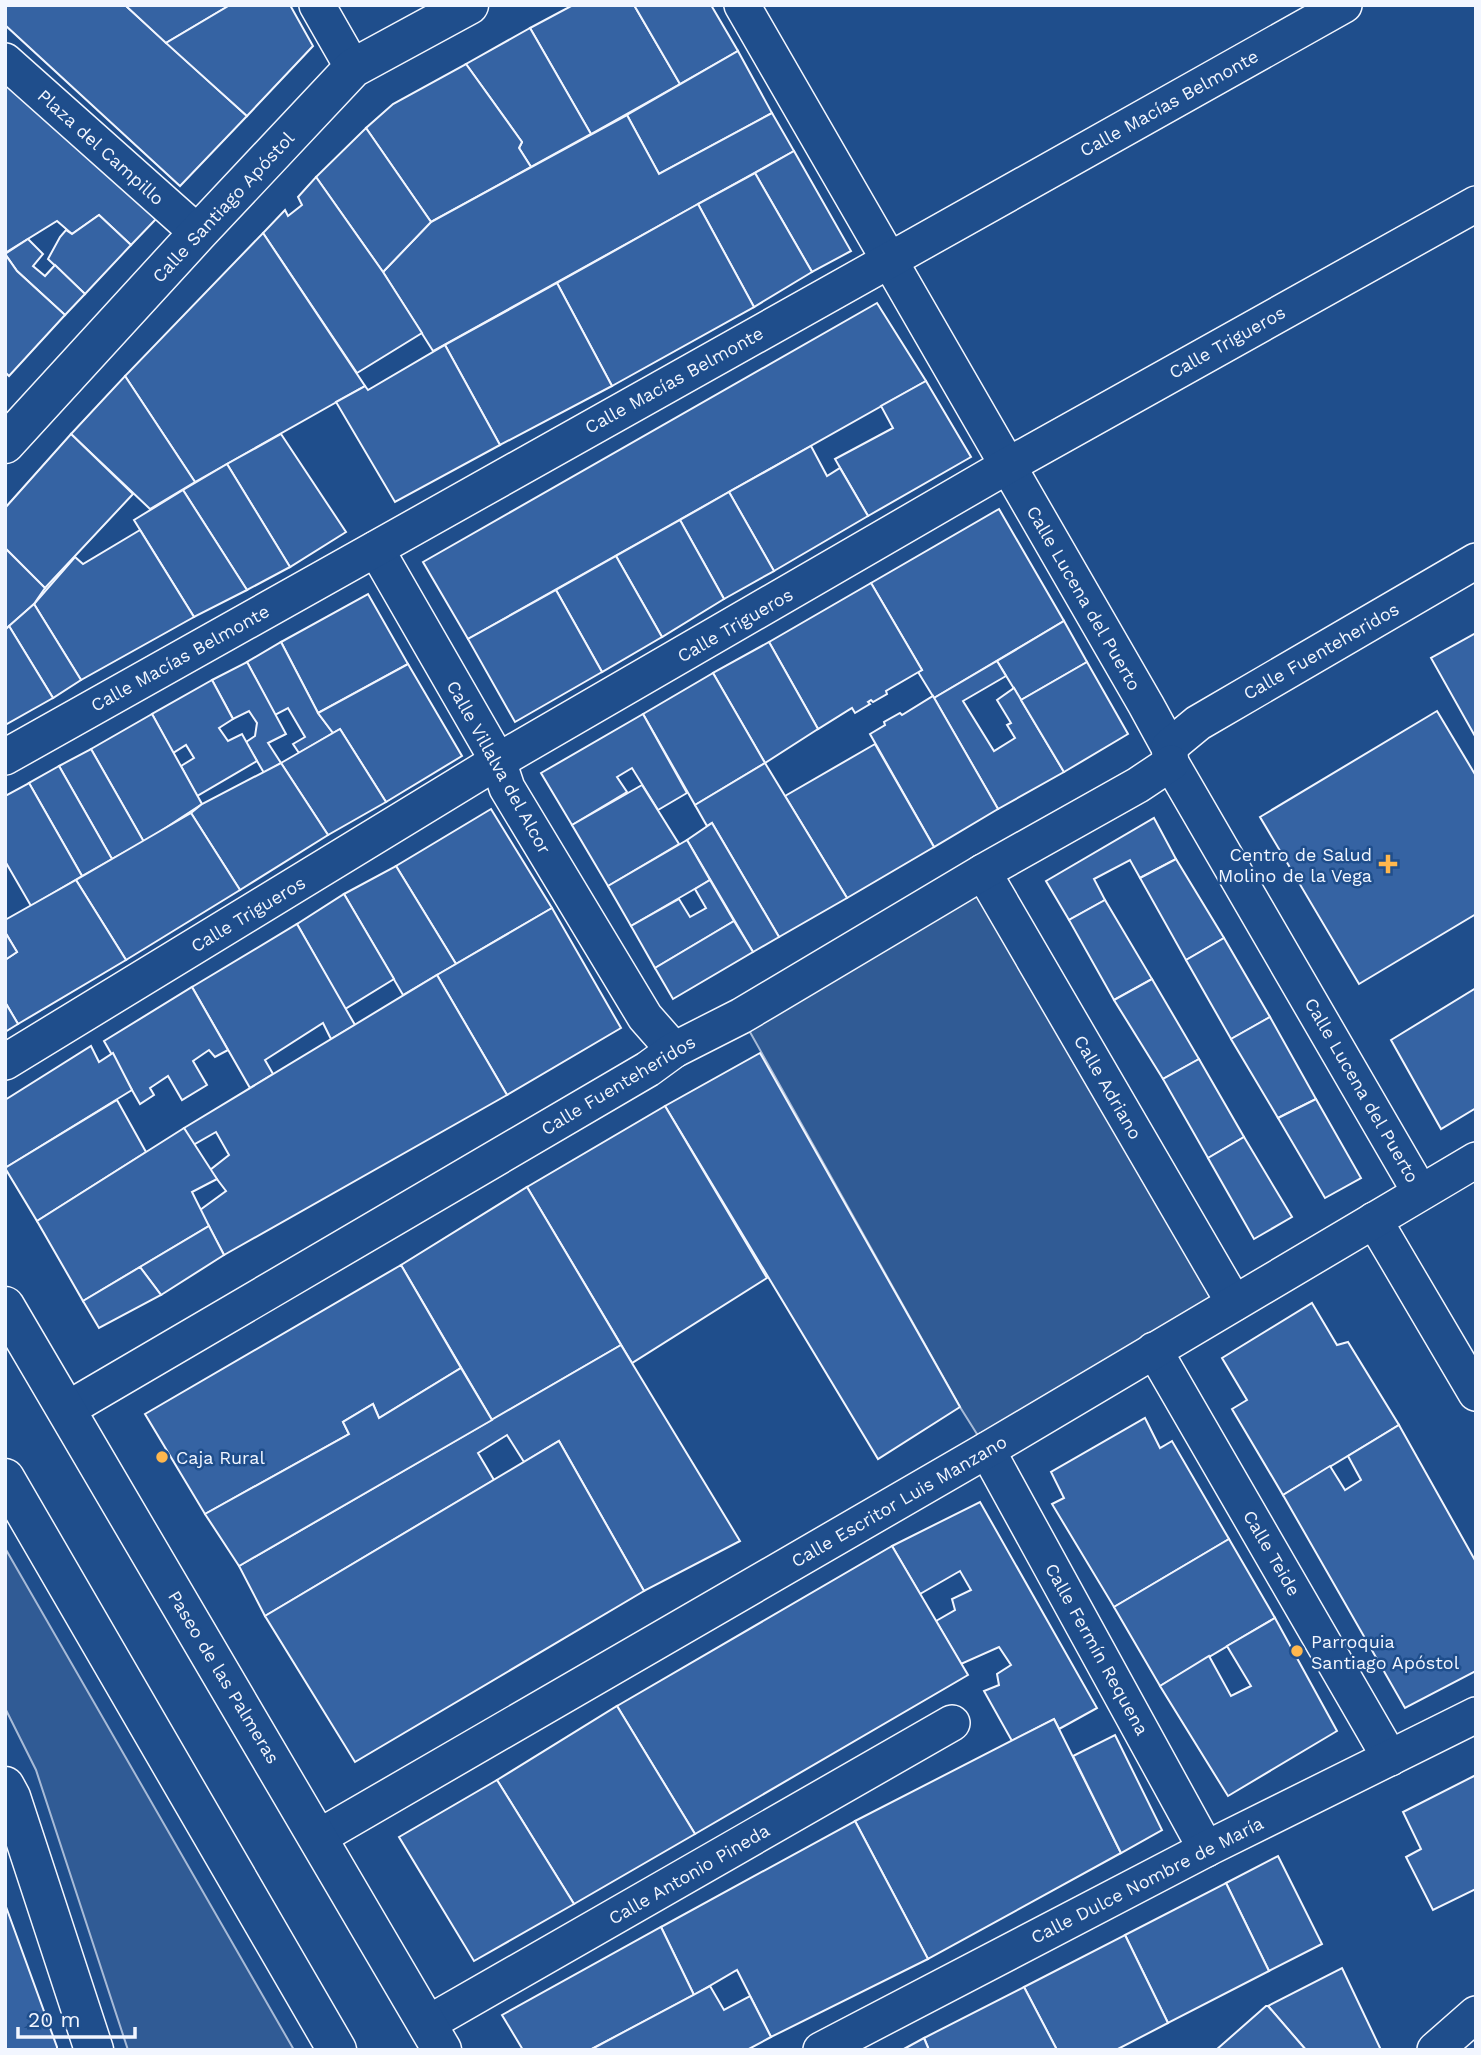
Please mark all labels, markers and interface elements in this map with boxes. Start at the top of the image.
street label: Calle Macías Belmonte [1076,45,1262,161]
street label: Plaza del Campillo [34,85,168,209]
street label: Calle Santiago Apóstol [148,127,299,287]
street label: Calle Trigueros [1165,301,1289,383]
street label: Calle Macías Belmonte [581,322,767,438]
street label: Calle Lucena del Puerto [1023,502,1145,694]
street label: Calle Trigueros [674,583,796,667]
street label: Calle Fuenteheridos [1240,598,1402,704]
street label: Calle Macías Belmonte [87,600,273,716]
street label: Calle Villalva del Alcor [443,677,555,857]
place label: Centro de Salud Molino de la Vega [1218,844,1372,886]
marker: Centro de Salud Molino de la Vega [1378,854,1398,874]
street label: Calle Trigueros [187,872,309,956]
street label: Calle Lucena del Puerto [1301,994,1423,1186]
street label: Calle Fuenteheridos [537,1031,699,1139]
street label: Calle Adriano [1070,1031,1146,1143]
street label: Calle Escritor Luis Manzano [788,1431,1010,1571]
place label: Caja Rural [176,1447,265,1468]
marker: Caja Rural [154,1449,170,1465]
street label: Calle Teide [1239,1506,1305,1600]
street label: Calle Fermín Requena [1041,1559,1153,1739]
street label: Paseo de las Palmeras [164,1587,284,1767]
place label: Parroquia Santiago Apóstol [1311,1631,1460,1673]
marker: Parroquia Santiago Apóstol [1289,1643,1305,1659]
street label: Calle Dulce Nombre de María [1027,1812,1267,1948]
street label: Calle Antonio Pineda [605,1819,773,1929]
scale bar [18,1996,135,2040]
text: 20 m [28,2007,80,2032]

